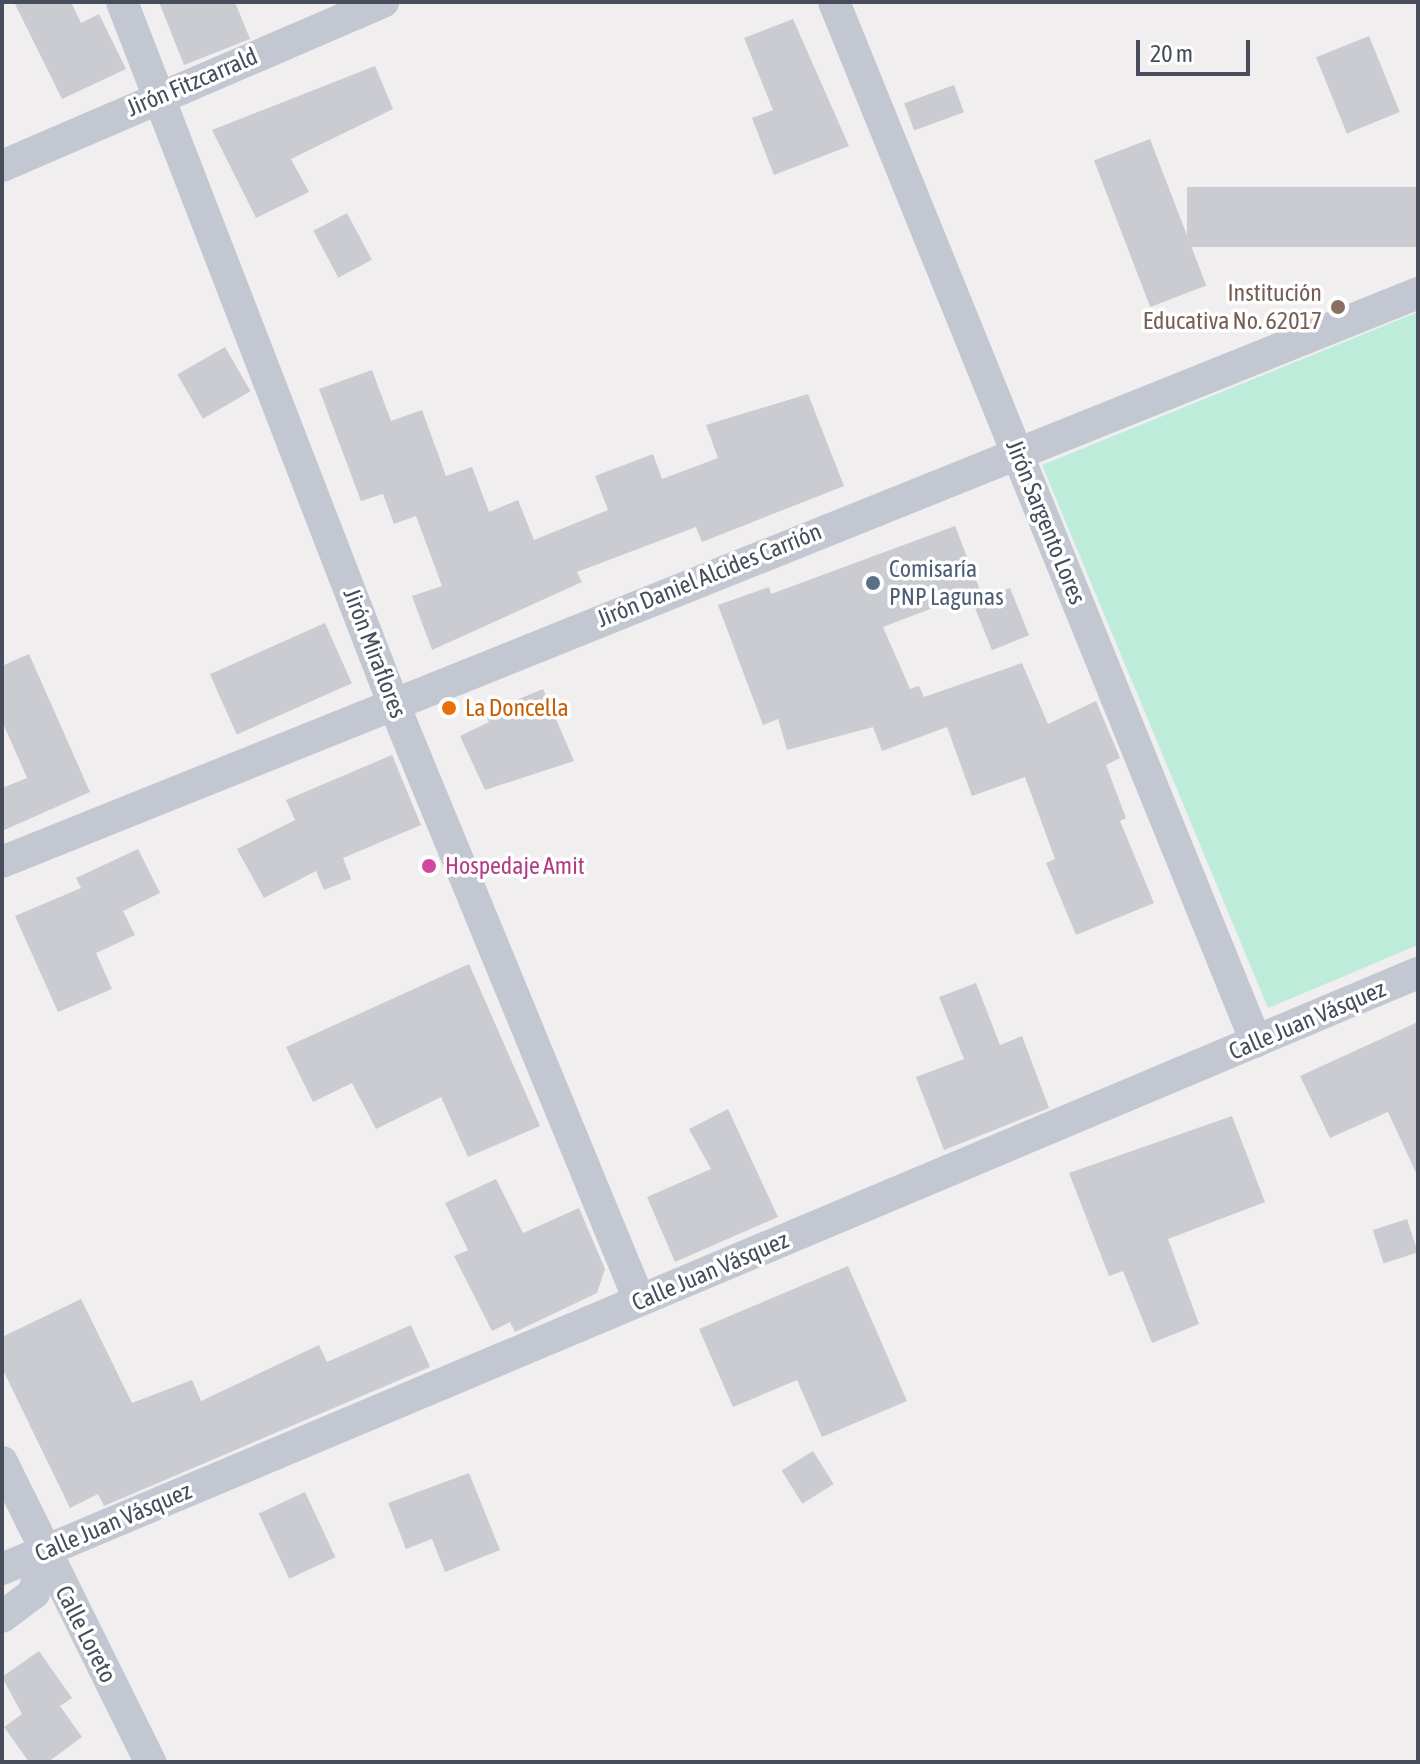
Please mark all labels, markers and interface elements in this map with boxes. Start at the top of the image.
scale bar [1140,24,1254,74]
text: 20 m [1150,40,1193,67]
street label: Jirón Fitzcarrald [122,42,262,122]
place label: Institución Educativa No. 62017 [1143,279,1322,335]
marker: Institución Educativa No. 62017 [1329,298,1347,316]
street label: Jirón Sargento Lores [1000,436,1092,608]
street label: Jirón Daniel Alcides Carrión [592,517,826,633]
place label: Comisaría PNP Lagunas [889,555,1004,611]
marker: Comisaría PNP Lagunas [864,574,882,592]
street label: Jirón Miraflores [337,584,413,722]
place label: La Doncella [465,694,569,722]
marker: La Doncella [440,699,458,717]
place label: Hospedaje Amit [445,852,585,880]
marker: Hospedaje Amit [420,857,438,875]
street label: Calle Juan Vásquez [1224,974,1390,1066]
street label: Calle Juan Vásquez [627,1225,793,1317]
street label: Calle Juan Vásquez [30,1476,196,1568]
street label: Calle Loreto [49,1581,123,1687]

